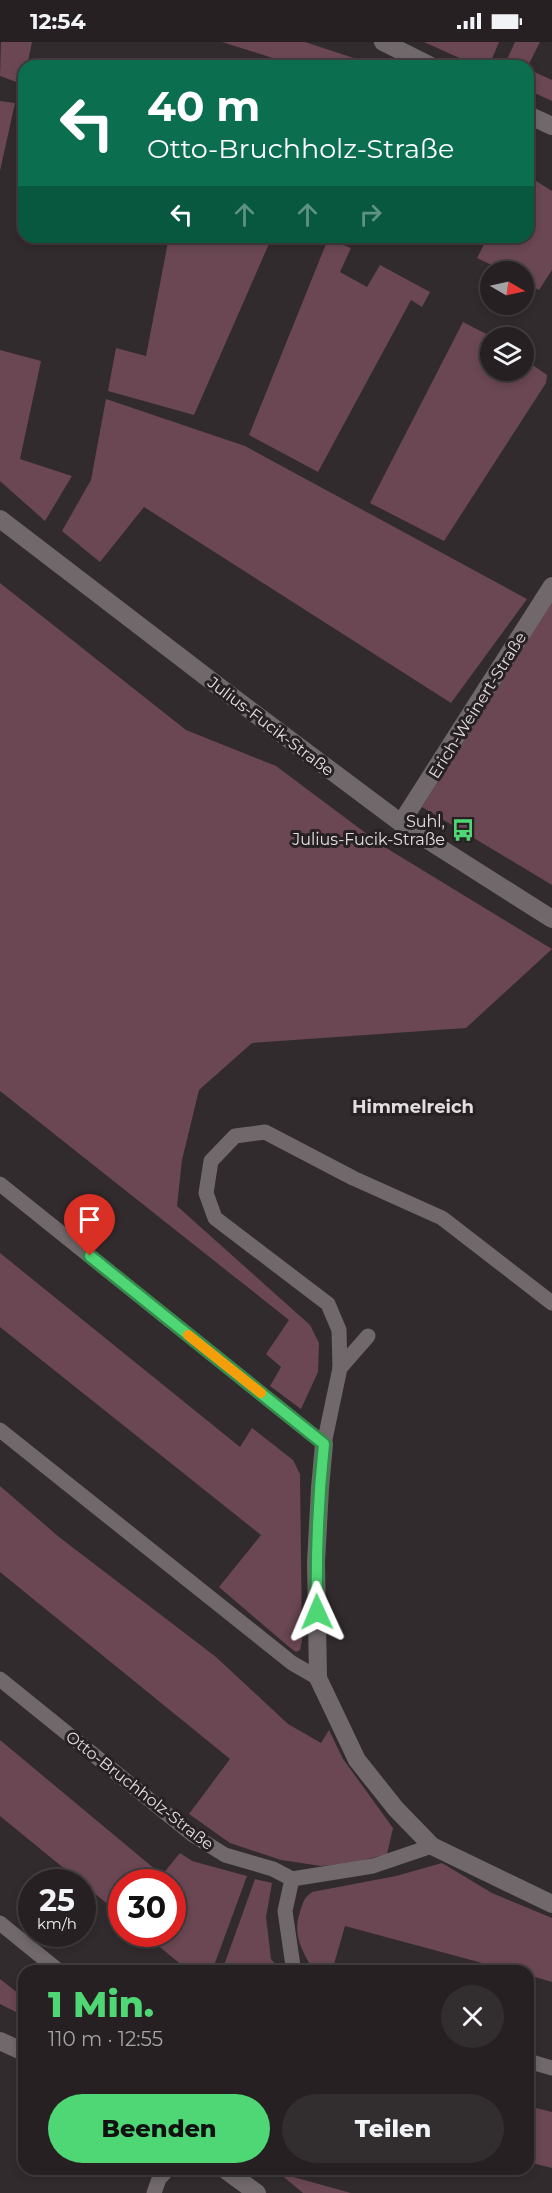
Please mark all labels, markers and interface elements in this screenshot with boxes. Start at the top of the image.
text: 12:54 [30,8,86,35]
text: 40 m [147,80,260,132]
icon: left [48,84,126,162]
text: Otto-Bruchholz-Straße [147,132,454,165]
icon: left [165,198,198,231]
icon: ahead [228,198,261,231]
icon: ahead [291,198,324,231]
icon: right [354,198,387,231]
north arrow [480,261,534,315]
map controls [480,261,534,381]
button: layers [480,327,534,381]
street label: Erich-Weinert-Straße [425,629,530,782]
street label: Julius-Fucik-Straße [203,672,337,780]
place label: Suhl, Julius-Fucik-Straße [291,812,445,849]
bus stop icon: Suhl, Julius-Fucik-Straße [450,817,476,843]
district label: Himmelreich [352,1096,474,1118]
pin [64,1194,115,1256]
icon: arrive [73,1203,106,1236]
position arrow [285,1580,349,1644]
street label: Otto-Bruchholz-Straße [62,1727,217,1854]
speed limit sign: 30 [108,1869,186,1947]
text: 25 [39,1882,75,1919]
text: km/h [37,1914,77,1933]
text: 1 Min. [48,1982,154,2026]
button: close [441,1985,504,2048]
text: 110 m · 12:55 [48,2027,163,2051]
button: Beenden [48,2094,270,2163]
button: Teilen [282,2094,504,2163]

